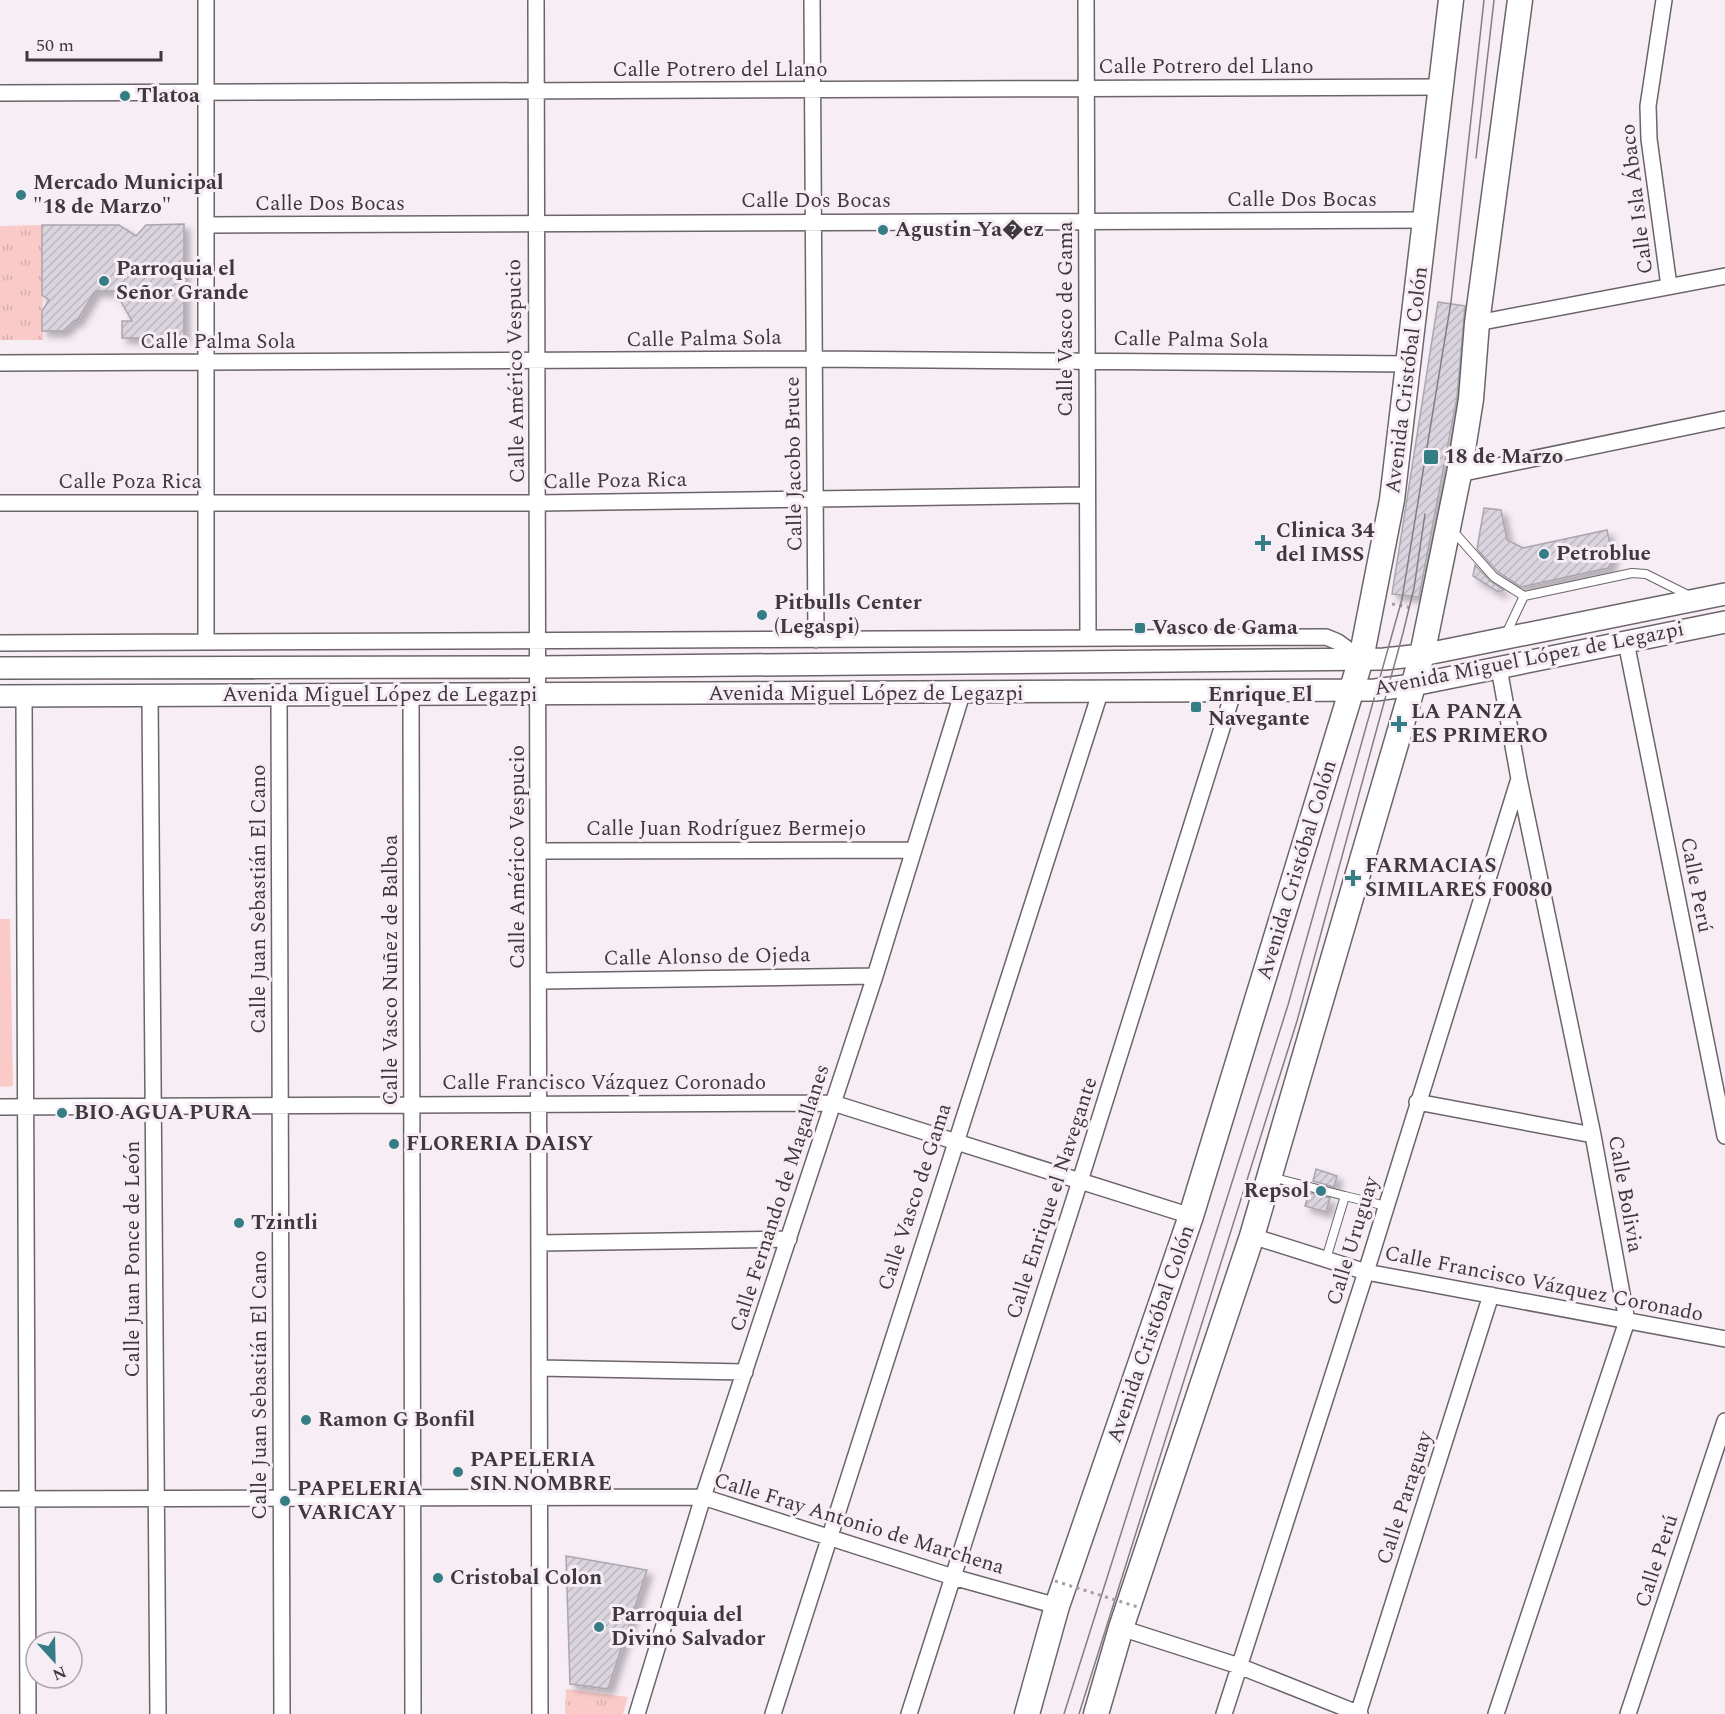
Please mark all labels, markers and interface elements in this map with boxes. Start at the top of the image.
scale bar [27,24,160,62]
text: 50 m [36,32,74,59]
street label: Calle Potrero del Llano [1098,51,1314,83]
street label: Calle Potrero del Llano [612,54,828,86]
place label: Tlatoa [137,80,200,112]
marker: Tlatoa [118,89,132,103]
street label: Calle Isla Ábaco [1612,122,1662,276]
place label: Mercado Municipal "18 de Marzo" [33,167,224,223]
street label: Calle Dos Bocas [1227,184,1377,216]
street label: Calle Dos Bocas [741,185,891,217]
marker: Mercado Municipal "18 de Marzo" [14,188,28,202]
street label: Calle Dos Bocas [255,188,405,220]
place label: Agustin Ya�ez [895,214,1044,246]
street label: Calle Vasco de Gama [1050,221,1082,417]
marker: Agustin Ya�ez [876,223,890,237]
place label: Parroquia el Señor Grande [116,253,249,309]
street label: Calle Américo Vespucio [498,259,534,483]
street label: Avenida Cristóbal Colón [1377,265,1437,495]
marker: Parroquia el Señor Grande [97,274,111,288]
street label: Calle Palma Sola [626,322,783,356]
street label: Calle Palma Sola [1113,323,1270,357]
street label: Calle Palma Sola [140,326,296,358]
street label: Calle Jacobo Bruce [776,376,812,552]
place label: 18 de Marzo [1444,441,1563,473]
marker: 18 de Marzo [1422,448,1440,466]
street label: Calle Poza Rica [543,464,688,498]
street label: Calle Poza Rica [58,466,203,498]
place label: Clinica 34 del IMSS [1276,515,1375,571]
marker: Clinica 34 del IMSS [1254,534,1272,552]
place label: Petroblue [1556,538,1651,570]
marker: Petroblue [1537,547,1551,561]
place label: Pitbulls Center (Legaspi) [774,587,922,643]
marker: Pitbulls Center (Legaspi) [755,608,769,622]
place label: Vasco de Gama [1152,612,1298,644]
street label: Avenida Miguel López de Legazpi [1371,613,1687,705]
marker: Vasco de Gama [1133,621,1147,635]
street label: Avenida Miguel López de Legazpi [708,678,1024,710]
street label: Avenida Miguel López de Legazpi [222,679,538,711]
place label: Enrique El Navegante [1208,679,1313,735]
place label: LA PANZA ES PRIMERO [1411,696,1548,752]
marker: Enrique El Navegante [1189,700,1203,714]
marker: LA PANZA ES PRIMERO [1392,717,1406,731]
street label: Calle Américo Vespucio [502,745,534,969]
street label: Avenida Cristóbal Colón [1248,756,1346,984]
street label: Calle Juan Sebastián El Cano [243,764,275,1034]
street label: Calle Juan Rodríguez Bermejo [586,813,866,845]
street label: Calle Vasco Nuñez de Balboa [375,834,407,1105]
street label: Calle Perú [1671,835,1721,936]
place label: FARMACIAS SIMILARES F0080 [1365,850,1552,906]
marker: FARMACIAS SIMILARES F0080 [1346,871,1360,885]
street label: Calle Alonso de Ojeda [603,939,811,975]
street label: Calle Fernando de Magallanes [722,1060,838,1336]
street label: Calle Francisco Vázquez Coronado [442,1067,766,1099]
street label: Calle Enrique el Navegante [998,1073,1106,1323]
place label: BIO AGUA PURA [74,1097,252,1129]
street label: Calle Vasco de Gama [870,1098,961,1295]
marker: BIO AGUA PURA [55,1106,69,1120]
place label: FLORERIA DAISY [406,1128,594,1160]
street label: Calle Bolivia [1599,1133,1651,1256]
marker: FLORERIA DAISY [387,1137,401,1151]
street label: Calle Juan Ponce de León [117,1141,149,1377]
street label: Calle Uruguay [1318,1172,1388,1309]
place label: Repsol [1244,1175,1309,1207]
marker: Repsol [1314,1184,1328,1198]
place label: Tzintli [251,1207,318,1239]
marker: Tzintli [232,1216,246,1230]
street label: Avenida Cristóbal Colón [1099,1221,1203,1447]
street label: Calle Francisco Vázquez Coronado [1382,1237,1706,1331]
street label: Calle Juan Sebastián El Cano [244,1250,276,1520]
place label: Ramon G Bonfil [318,1404,475,1436]
marker: Ramon G Bonfil [299,1413,313,1427]
street label: Calle Paraguay [1368,1426,1442,1569]
place label: PAPELERIA SIN NOMBRE [470,1444,612,1500]
marker: PAPELERIA SIN NOMBRE [451,1465,465,1479]
street label: Calle Fray Antonio de Marchena [710,1465,1009,1584]
place label: PAPELERIA VARICAY [297,1473,423,1529]
marker: PAPELERIA VARICAY [278,1494,292,1508]
street label: Calle Perú [1627,1510,1687,1612]
place label: Cristobal Colon [450,1562,602,1594]
marker: Cristobal Colon [431,1571,445,1585]
place label: Parroquia del Divino Salvador [611,1599,765,1655]
marker: Parroquia del Divino Salvador [592,1620,606,1634]
north arrow [24,1630,84,1690]
text: N [49,1659,70,1687]

